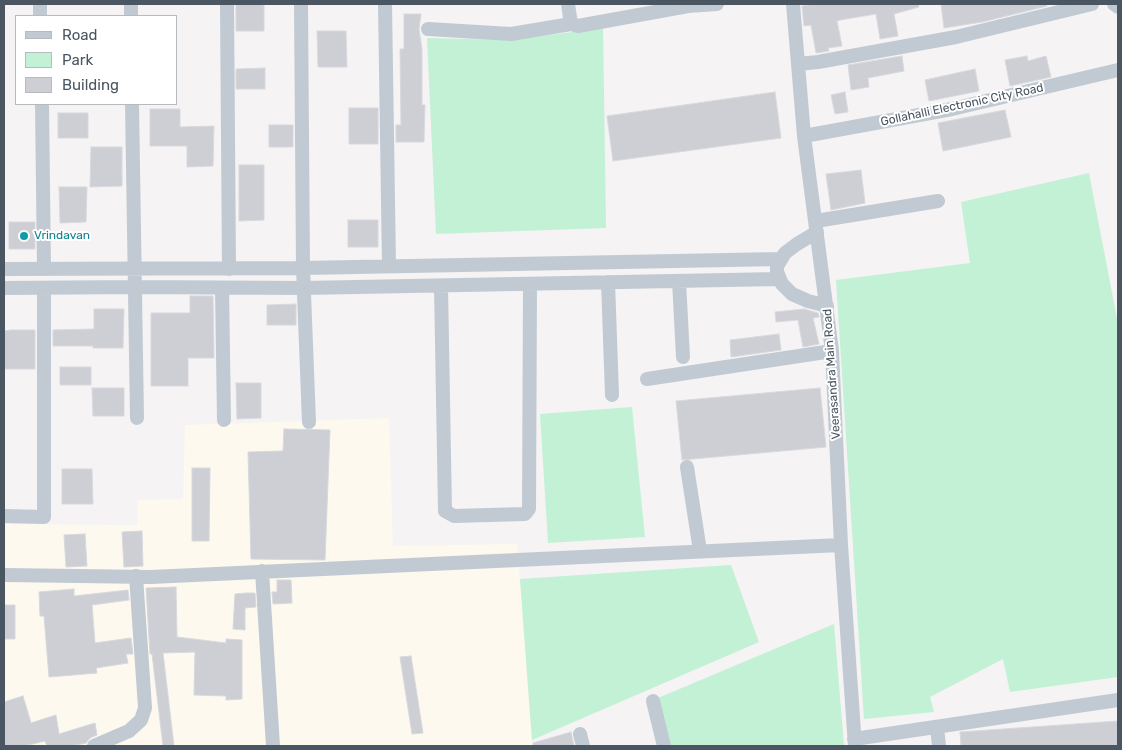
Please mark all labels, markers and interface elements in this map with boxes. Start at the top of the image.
legend [15,15,178,105]
text: Road [62,26,98,44]
text: Park [62,51,93,69]
text: Building [62,76,119,94]
street label: Gollahalli Electronic City Road [879,81,1045,129]
place label: Vrindavan [34,229,90,243]
marker: Vrindavan [18,230,30,242]
street label: Veerasandra Main Road [820,308,844,440]

